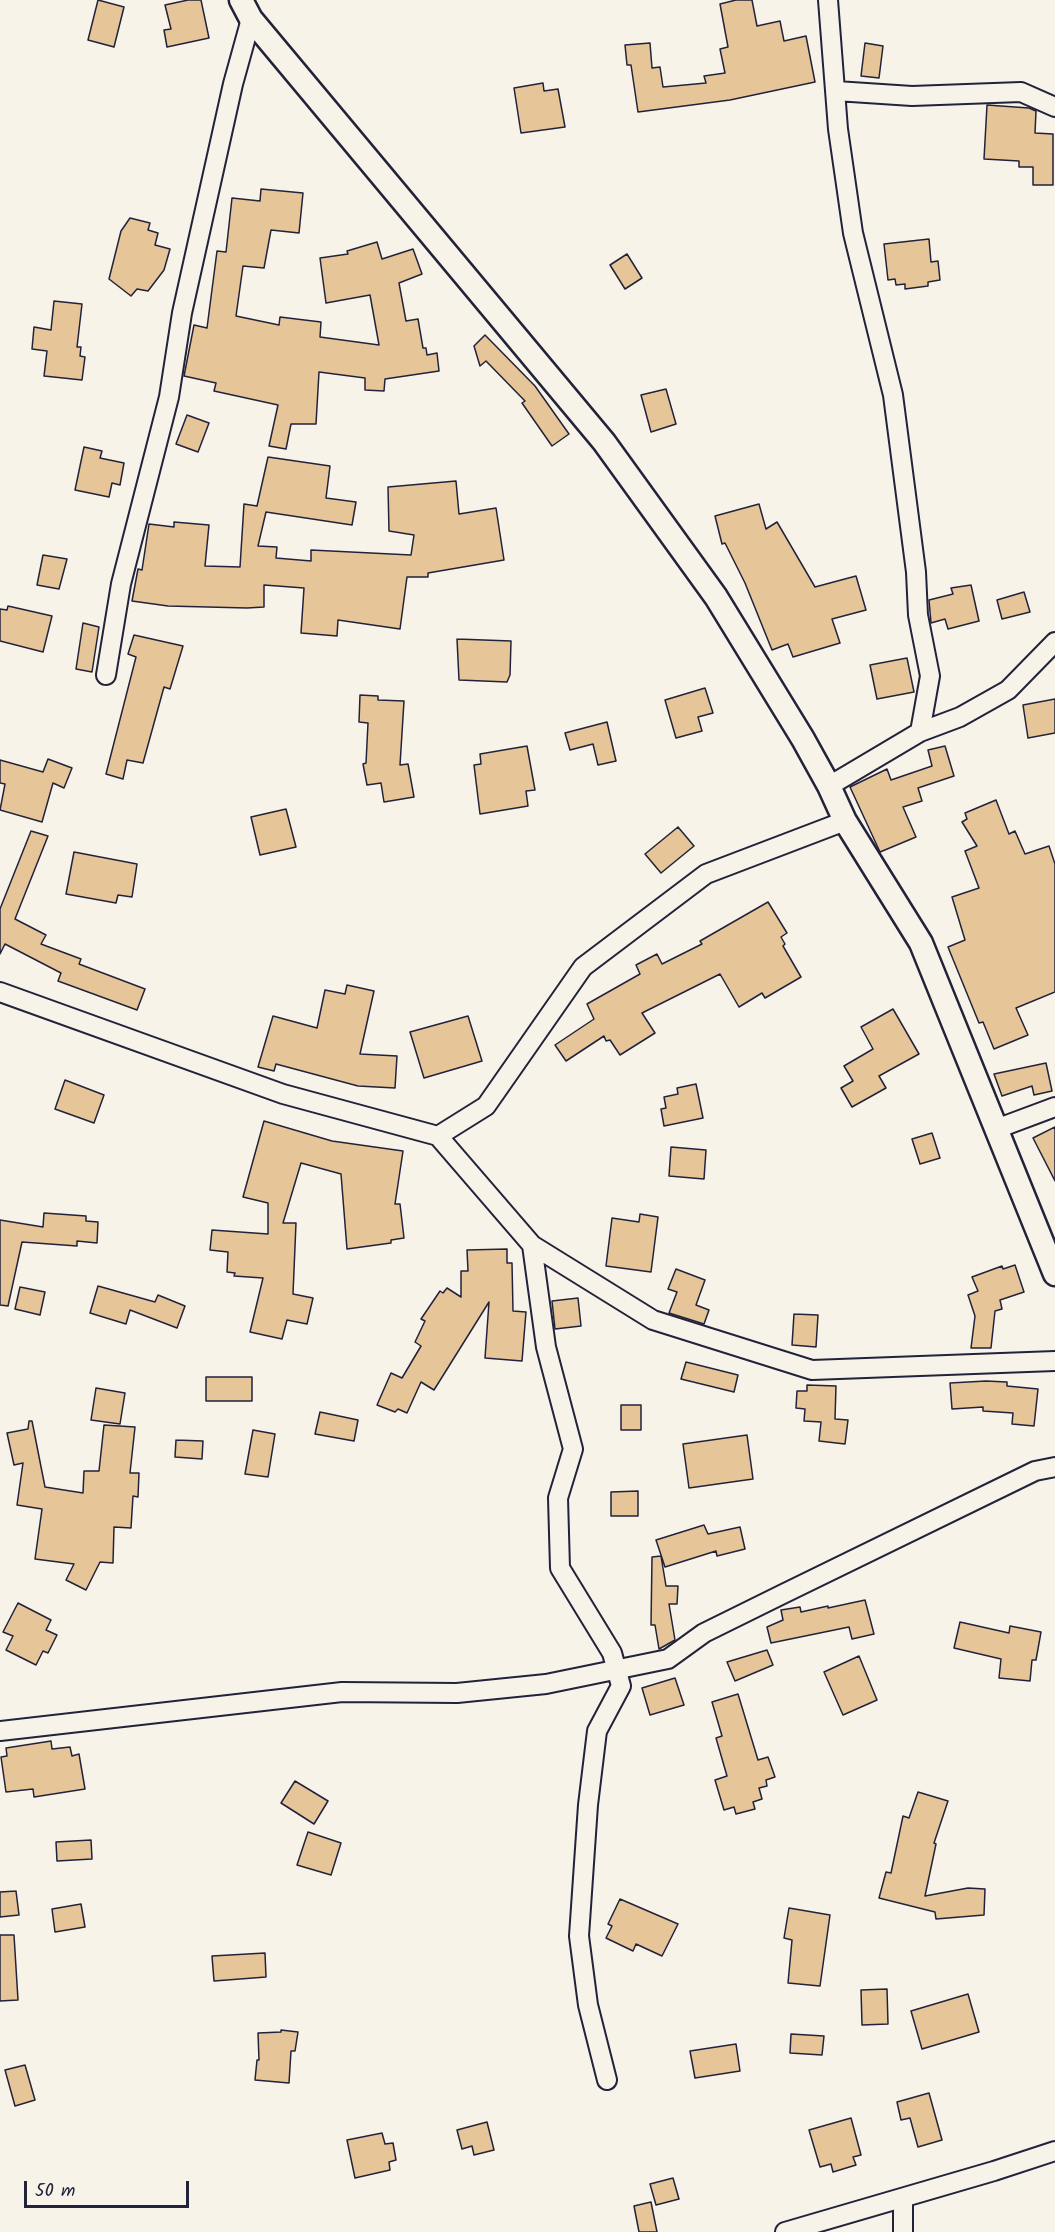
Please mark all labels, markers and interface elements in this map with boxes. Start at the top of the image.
scale bar [27,2169,192,2207]
text: 50 m [35,2177,75,2206]

